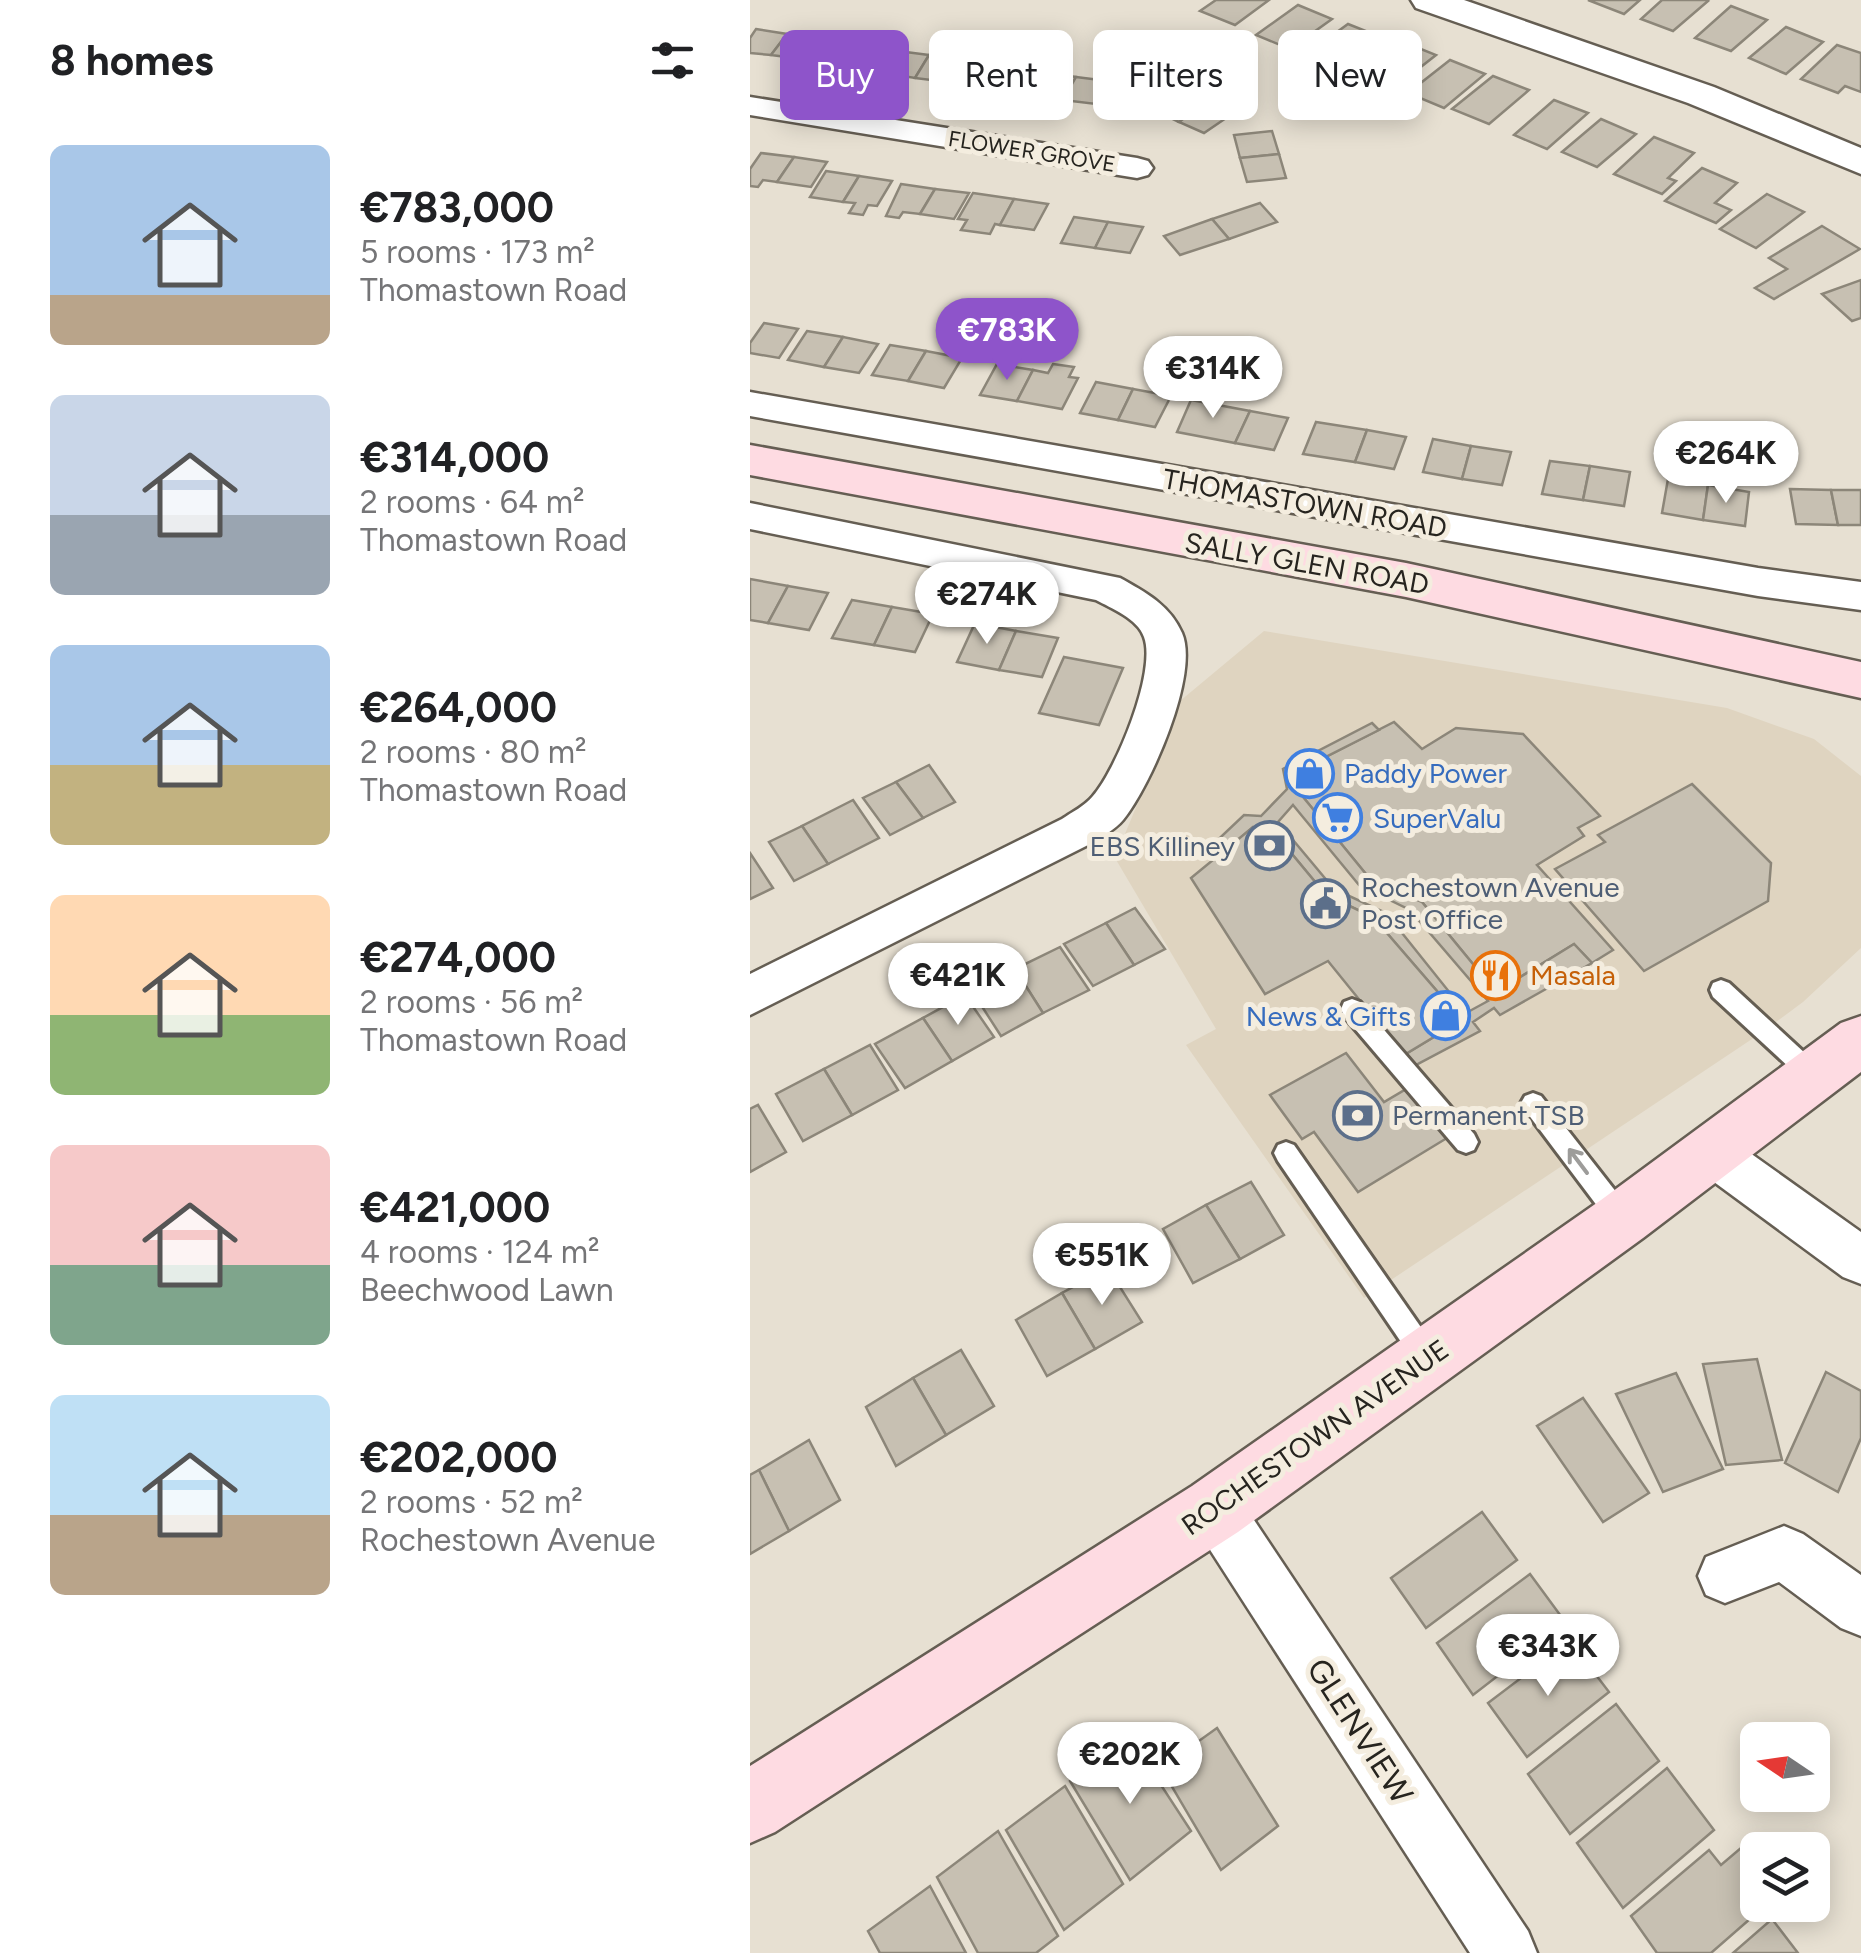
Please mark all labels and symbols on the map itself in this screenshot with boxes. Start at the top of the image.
street label: FLOWER GROVE [946,125,1117,178]
pin: €783K [937,298,1077,383]
pin: €314K [1143,336,1283,421]
pin: €264K [1656,421,1796,506]
street label: THOMASTOWN ROAD [1160,461,1450,545]
street label: SALLY GLEN ROAD [1182,525,1432,601]
pin: €274K [917,562,1057,647]
shop icon: Paddy Power [1283,747,1335,799]
place label: Paddy Power [1344,756,1507,790]
supermarket icon: SuperValu [1312,792,1364,844]
place label: SuperValu [1373,801,1501,835]
bank icon: EBS Killiney [1244,820,1296,872]
place label: EBS Killiney [1090,829,1235,863]
place label: Rochestown Avenue Post Office [1361,870,1619,936]
public building icon: Rochestown Avenue Post Office [1300,877,1352,929]
pin: €421K [888,943,1028,1028]
restaurant icon: Masala [1469,949,1521,1001]
place label: Masala [1530,958,1616,992]
shop icon: News & Gifts [1420,990,1472,1042]
place label: News & Gifts [1246,999,1411,1033]
bank icon: Permanent TSB [1331,1089,1383,1141]
place label: Permanent TSB [1392,1098,1585,1132]
one-way arrow [1567,1148,1588,1175]
pin: €551K [1032,1223,1172,1308]
street label: ROCHESTOWN AVENUE [1175,1332,1455,1542]
pin: €343K [1478,1614,1618,1699]
street label: GLENVIEW [1299,1651,1421,1811]
pin: €202K [1060,1722,1200,1807]
north arrow [1740,1722,1830,1812]

